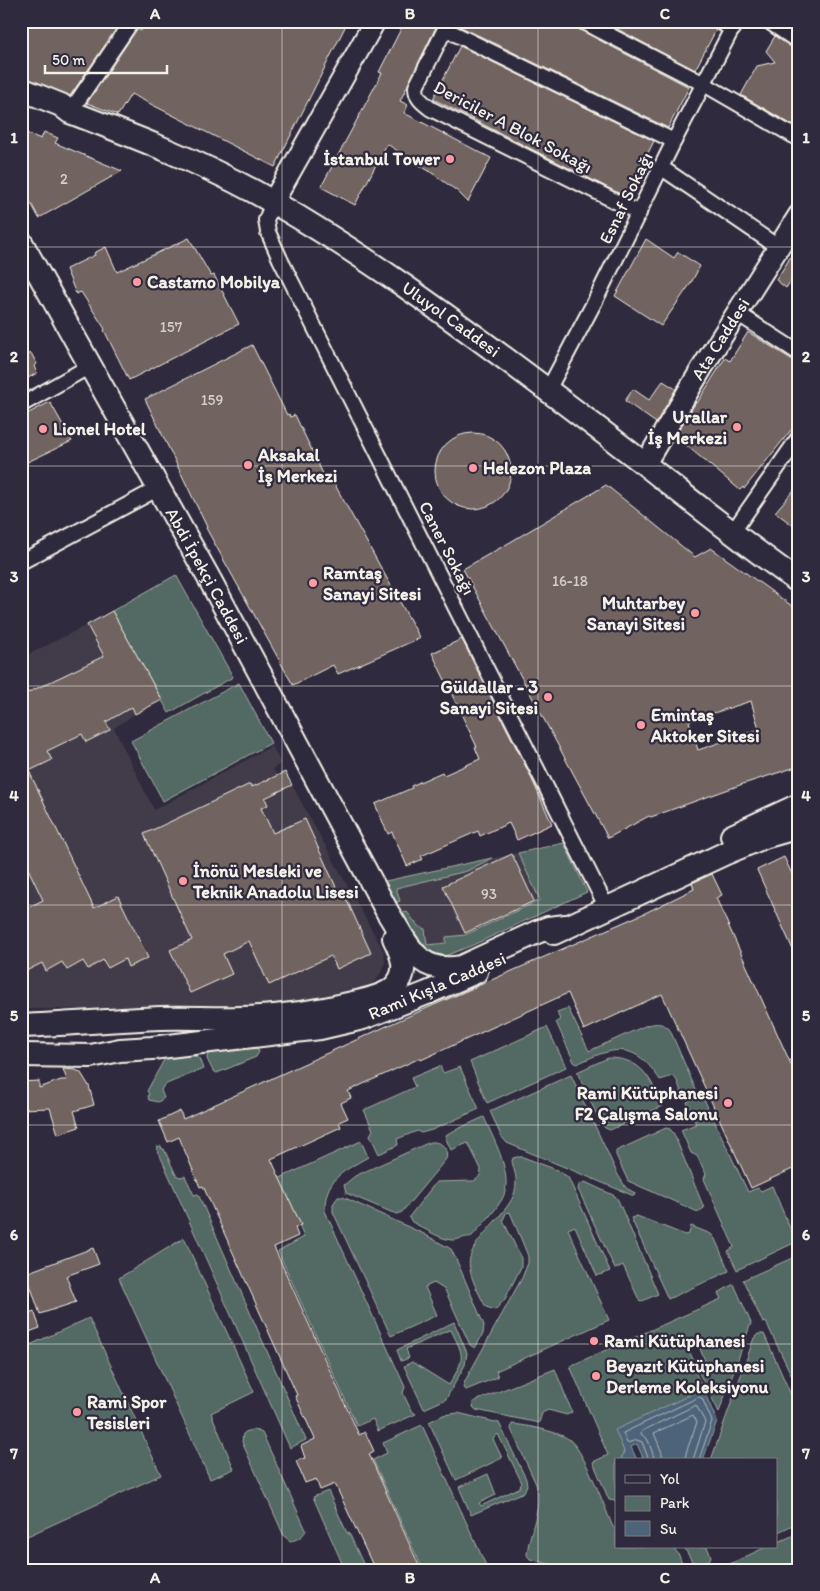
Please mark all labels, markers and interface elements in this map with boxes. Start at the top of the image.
text: A [149,4,161,23]
text: B [405,4,416,23]
text: C [660,4,671,23]
scale bar [45,42,168,74]
text: 50 m [52,51,85,69]
street label: Dericiler A Blok Sokağı [430,76,596,178]
text: 1 [10,128,18,147]
text: 1 [802,128,810,147]
place label: İstanbul Tower [323,148,441,170]
street label: Esnaf Sokağı [594,148,658,248]
marker: İstanbul Tower [444,153,456,165]
house number: 2 [60,170,68,188]
place label: Castamo Mobilya [147,271,281,293]
marker: Castamo Mobilya [131,276,143,288]
street label: Uluyol Caddesi [398,277,504,362]
street label: Ata Caddesi [686,294,755,384]
house number: 157 [160,318,183,336]
text: 2 [10,347,19,366]
text: 2 [802,347,811,366]
house number: 159 [201,391,223,409]
place label: Urallar İş Merkezi [648,406,728,449]
place label: Lionel Hotel [53,418,147,440]
marker: Urallar İş Merkezi [731,421,743,433]
marker: Lionel Hotel [37,423,49,435]
place label: Aksakal İş Merkezi [257,444,337,487]
place label: Helezon Plaza [483,457,591,479]
marker: Aksakal İş Merkezi [242,459,254,471]
marker: Helezon Plaza [467,462,479,474]
street label: Caner Sokağı [414,497,480,599]
street label: Abdi İpekçi Caddesi [161,504,253,648]
place label: Ramtaş Sanayi Sitesi [323,562,421,605]
text: 3 [10,567,19,586]
text: 3 [802,567,811,586]
house number: 16-18 [552,572,588,590]
marker: Ramtaş Sanayi Sitesi [307,577,319,589]
place label: Muhtarbey Sanayi Sitesi [587,592,686,635]
marker: Muhtarbey Sanayi Sitesi [689,607,701,619]
place label: Güldallar - 3 Sanayi Sitesi [440,676,538,719]
marker: Güldallar - 3 Sanayi Sitesi [542,691,554,703]
place label: Emintaş Aktoker Sitesi [650,704,760,747]
marker: Emintaş Aktoker Sitesi [635,719,647,731]
text: 4 [9,786,19,805]
text: 4 [801,786,811,805]
place label: İnönü Mesleki ve Teknik Anadolu Lisesi [192,860,359,903]
marker: İnönü Mesleki ve Teknik Anadolu Lisesi [177,875,189,887]
house number: 93 [481,885,497,903]
street label: Rami Kışla Caddesi [365,947,509,1025]
text: 5 [10,1006,19,1025]
text: 5 [802,1006,811,1025]
place label: Rami Kütüphanesi F2 Çalışma Salonu [575,1082,718,1125]
marker: Rami Kütüphanesi F2 Çalışma Salonu [722,1097,734,1109]
text: 6 [10,1225,19,1244]
text: 6 [802,1225,811,1244]
place label: Rami Kütüphanesi [604,1330,745,1352]
marker: Rami Kütüphanesi [588,1335,600,1347]
place label: Beyazıt Kütüphanesi Derleme Koleksiyonu [606,1355,769,1398]
marker: Beyazıt Kütüphanesi Derleme Koleksiyonu [590,1370,602,1382]
place label: Rami Spor Tesisleri [86,1391,167,1434]
marker: Rami Spor Tesisleri [71,1406,83,1418]
text: 7 [9,1444,18,1463]
text: 7 [801,1444,810,1463]
legend [615,1458,778,1548]
text: Yol [660,1470,680,1488]
text: Park [660,1494,690,1512]
text: Su [660,1520,677,1538]
text: A [149,1568,161,1587]
text: B [405,1568,416,1587]
text: C [660,1568,671,1587]

